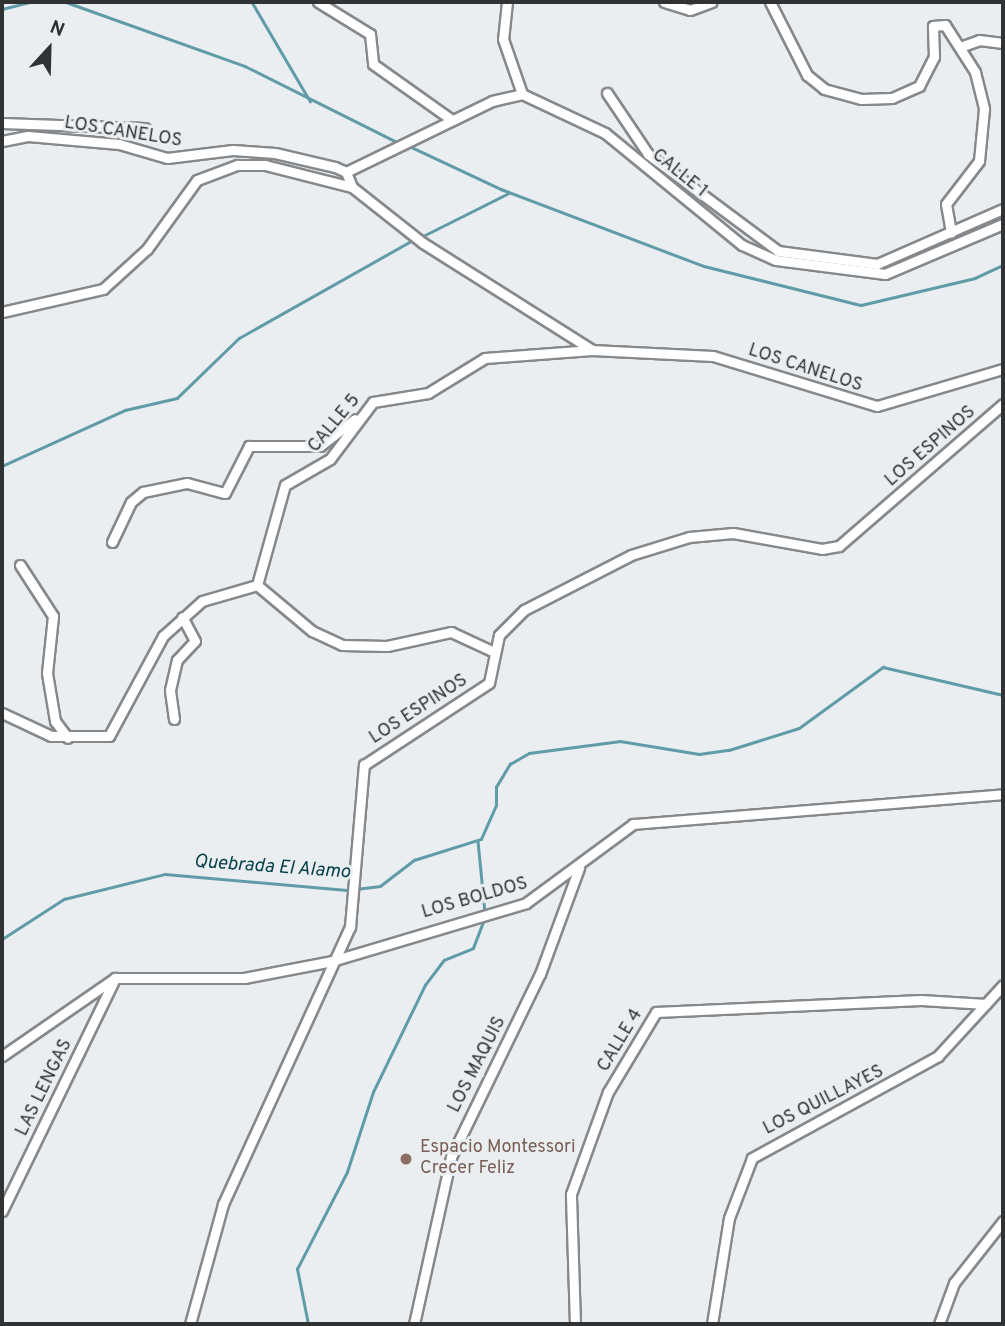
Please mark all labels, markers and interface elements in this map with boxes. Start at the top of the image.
north arrow [14,14,84,84]
text: N [46,16,68,43]
street label: LOS CANELOS [63,113,183,153]
street label: CALLE 1 [647,145,711,203]
street label: LOS CANELOS [745,340,865,398]
street label: CALLE 5 [304,390,366,458]
street label: LOS ESPINOS [881,402,981,492]
street label: LOS ESPINOS [366,670,472,750]
water label: Quebrada El Alamo [193,851,351,885]
street label: LOS BOLDOS [419,874,531,924]
street label: CALLE 4 [594,1006,648,1076]
street label: LOS MAQUIS [445,1013,511,1117]
street label: LAS LENGAS [12,1036,78,1140]
street label: LOS QUILLAYES [760,1061,888,1141]
place label: Espacio Montessori Crecer Feliz [420,1138,576,1180]
marker: Espacio Montessori Crecer Feliz [398,1151,414,1167]

